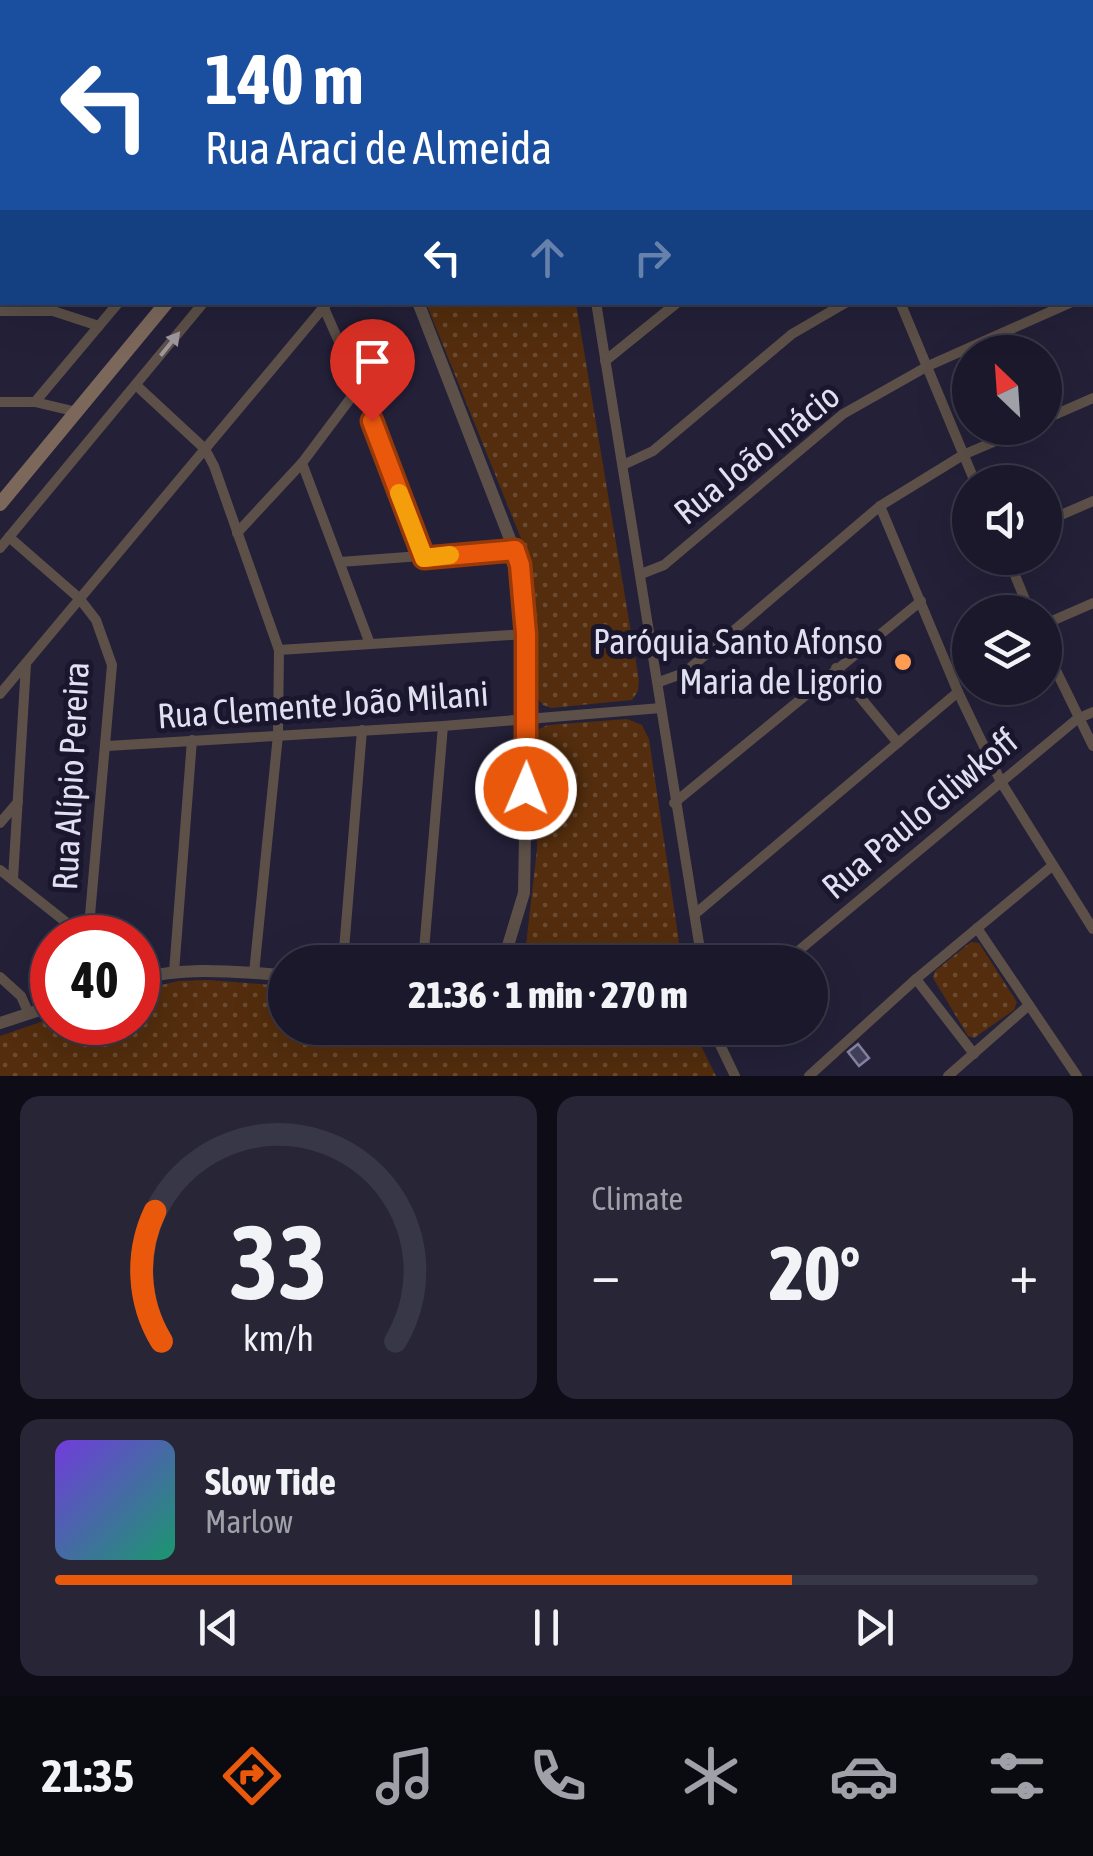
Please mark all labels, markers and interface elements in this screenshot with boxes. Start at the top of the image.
text: 140 m [205,39,364,119]
icon: left [40,40,170,170]
text: Rua Araci de Almeida [205,122,552,174]
icon: left [415,230,470,285]
icon: ahead [520,230,575,285]
icon: right [625,230,680,285]
pin [330,319,415,422]
one-way arrow [159,332,180,357]
icon: arrive [345,334,400,389]
north arrow [952,335,1062,445]
map controls [952,335,1062,705]
street label: Rua João Inácio [666,375,847,532]
button: sound [952,465,1062,575]
button: layers [952,595,1062,705]
place label: Paróquia Santo Afonso Maria de Ligorio [593,621,883,701]
marker: Paróquia Santo Afonso Maria de Ligorio [892,651,914,673]
street label: Rua Alípio Pereira [44,661,96,891]
street label: Rua Clemente João Milani [156,672,490,736]
street label: Rua Paulo Gliwkoff [814,720,1025,906]
position arrow [474,737,578,841]
speed limit sign: 40 [30,915,160,1045]
text: 21:36 · 1 min · 270 m [408,973,688,1016]
text: Climate [592,1180,683,1217]
text: 33 [229,1202,327,1321]
text: 20° [769,1230,860,1316]
text: − [592,1242,620,1305]
text: + [1009,1242,1038,1305]
text: km/h [243,1318,314,1359]
text: Slow Tide [205,1460,336,1503]
text: Marlow [205,1503,293,1540]
icon: previous [191,1600,246,1655]
icon: pause [519,1600,574,1655]
icon: next [847,1600,902,1655]
icon: directions [217,1741,287,1811]
icon: music [370,1741,440,1811]
icon: phone [523,1741,593,1811]
icon: climate [676,1741,746,1811]
icon: car [829,1741,899,1811]
icon: filters [982,1741,1052,1811]
text: 21:35 [41,1750,134,1802]

